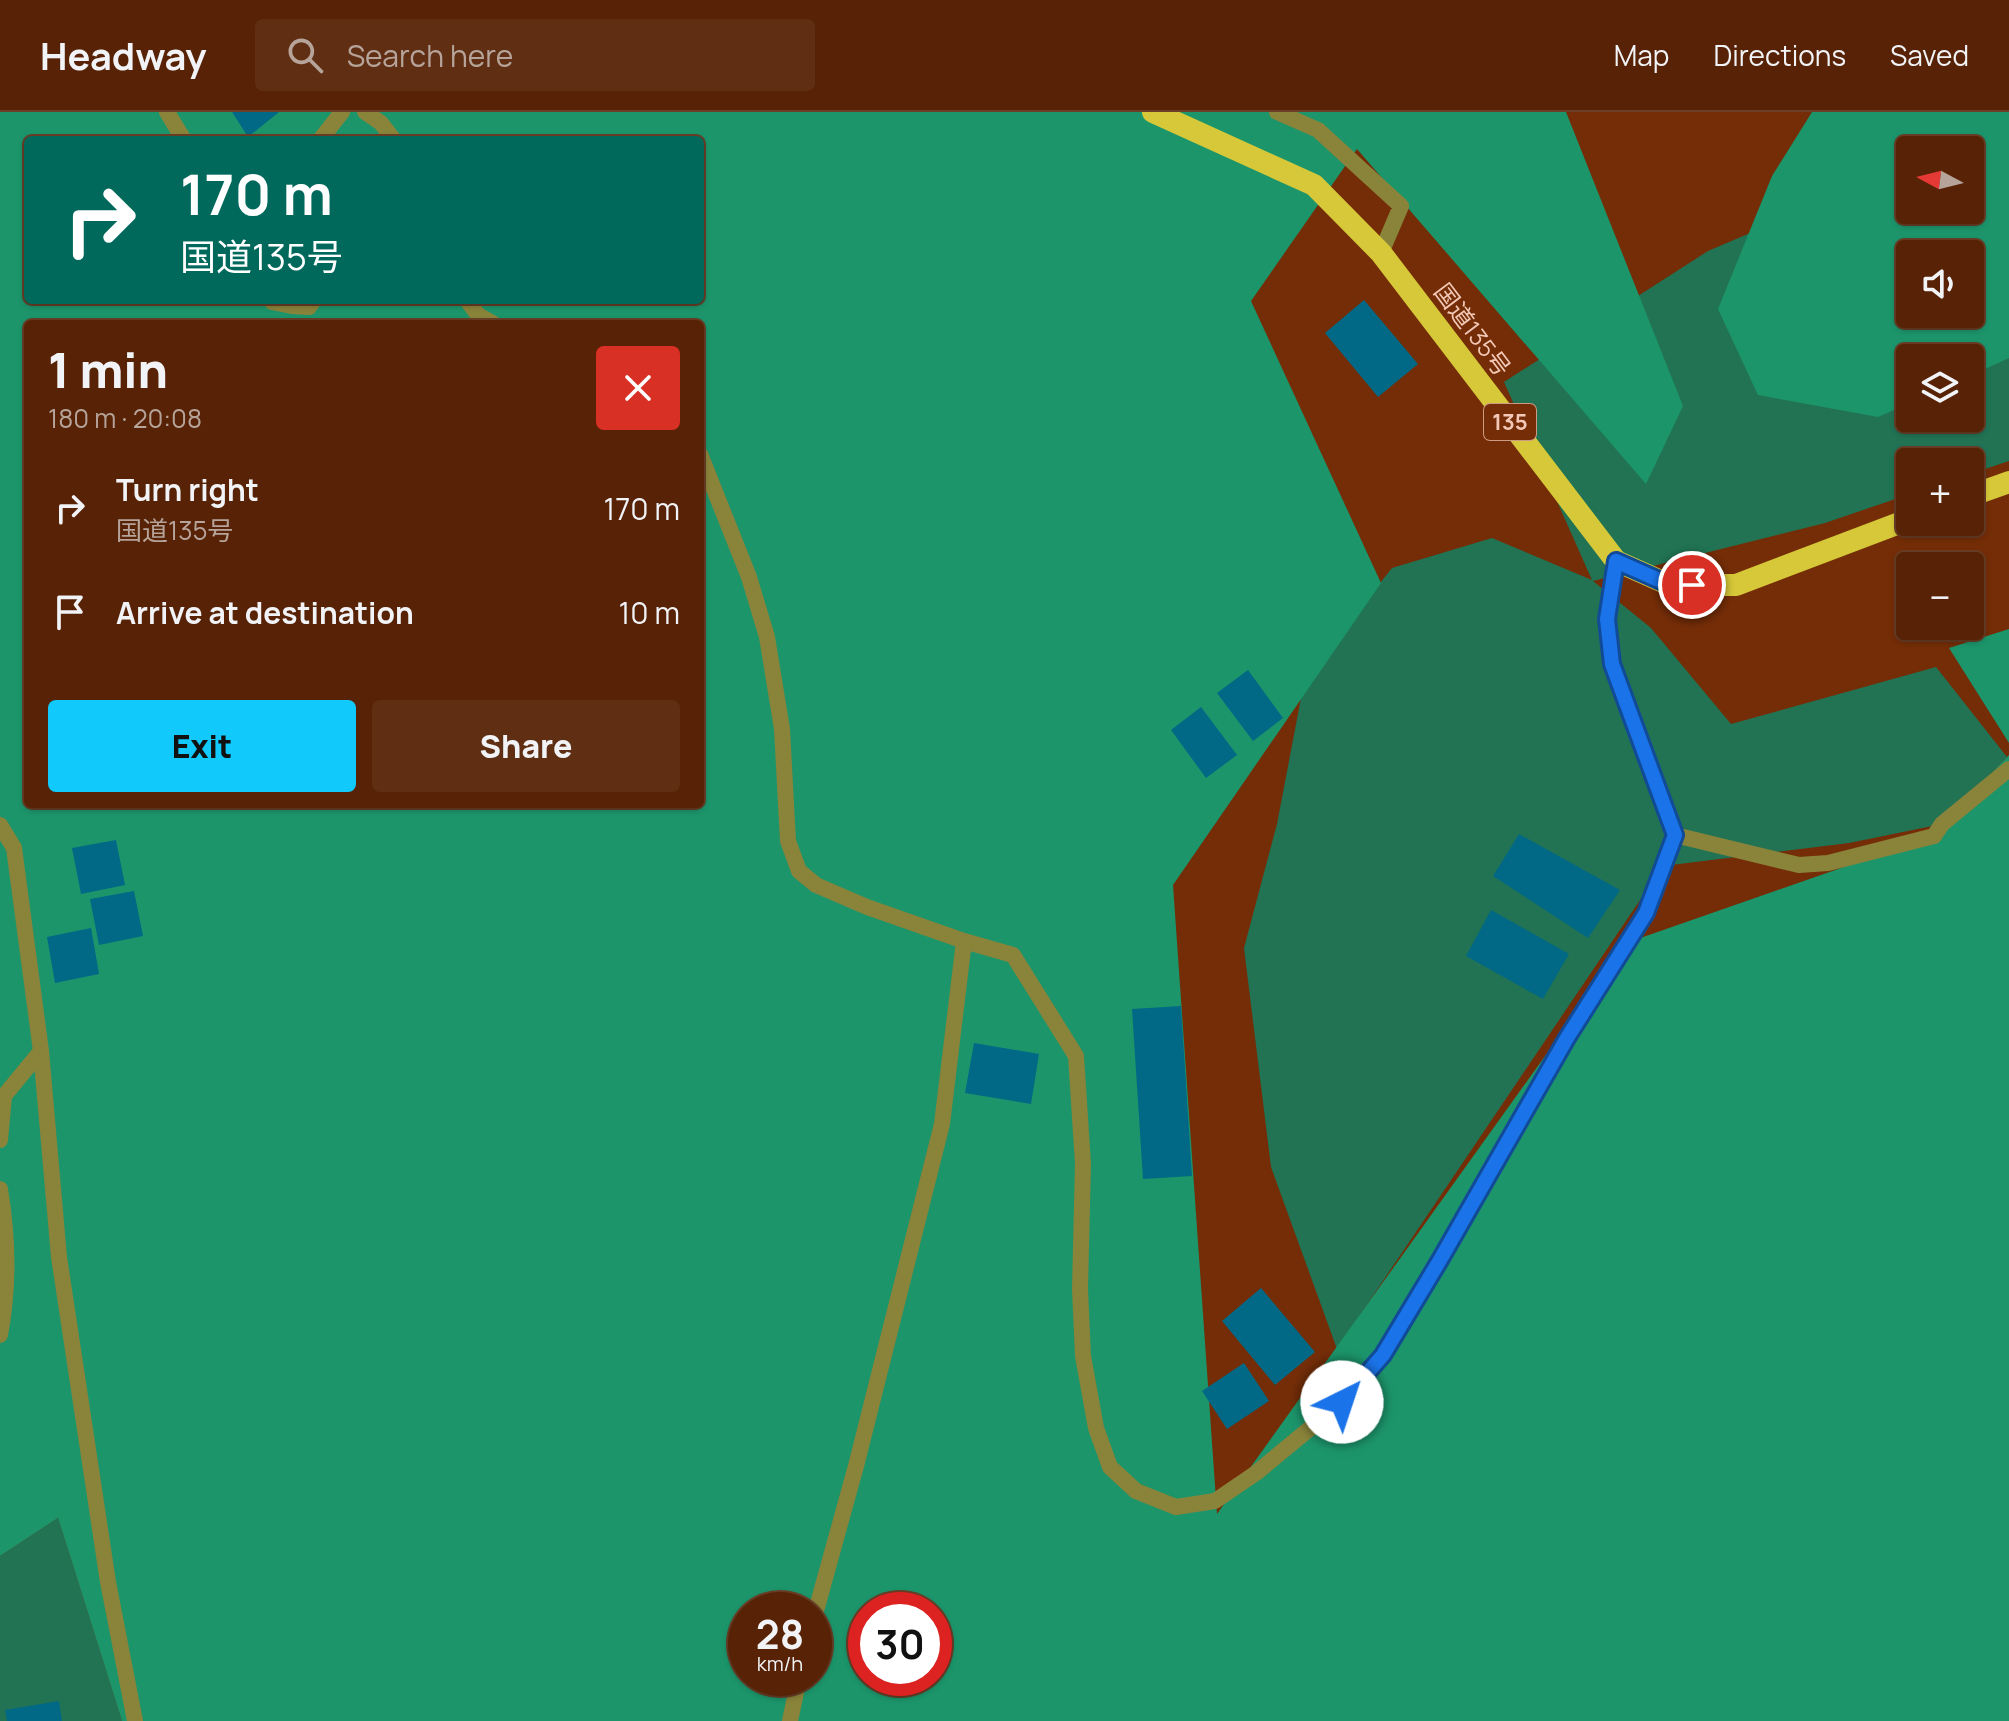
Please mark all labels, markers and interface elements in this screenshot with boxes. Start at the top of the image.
search box [255,19,815,91]
text: Headway [40,29,207,81]
icon: search [283,33,327,77]
text: Search here [347,35,513,76]
text: Map [1614,36,1669,74]
text: Directions [1713,36,1846,74]
text: Saved [1890,36,1969,74]
north arrow [1896,136,1984,224]
map controls [1896,136,1984,640]
text: 170 m [180,155,333,232]
icon: right [48,168,152,272]
text: 国道135号 [180,232,343,281]
button: sound [1896,240,1984,328]
street label: 国道135号 [1427,276,1519,382]
text: 1 min [48,337,168,402]
button: layers [1896,344,1984,432]
button: close [596,346,680,430]
text: 180 m · 20:08 [48,400,202,436]
road number: 135 [1484,404,1536,440]
button: + [1896,448,1984,536]
text: Turn right [116,469,259,510]
icon: right [48,486,92,530]
text: 170 m [603,488,680,529]
text: 国道135号 [116,512,234,548]
pin [1658,551,1726,619]
button: − [1896,552,1984,640]
icon: arrive [1670,563,1714,607]
icon: arrive [48,590,92,634]
text: Arrive at destination [116,592,414,633]
text: 10 m [619,592,680,633]
button: Exit [48,700,356,792]
button: Share [372,700,680,792]
position arrow [1300,1360,1384,1444]
speed limit sign: 30 [848,1592,952,1696]
text: 28 [756,1606,804,1661]
text: km/h [757,1650,803,1677]

